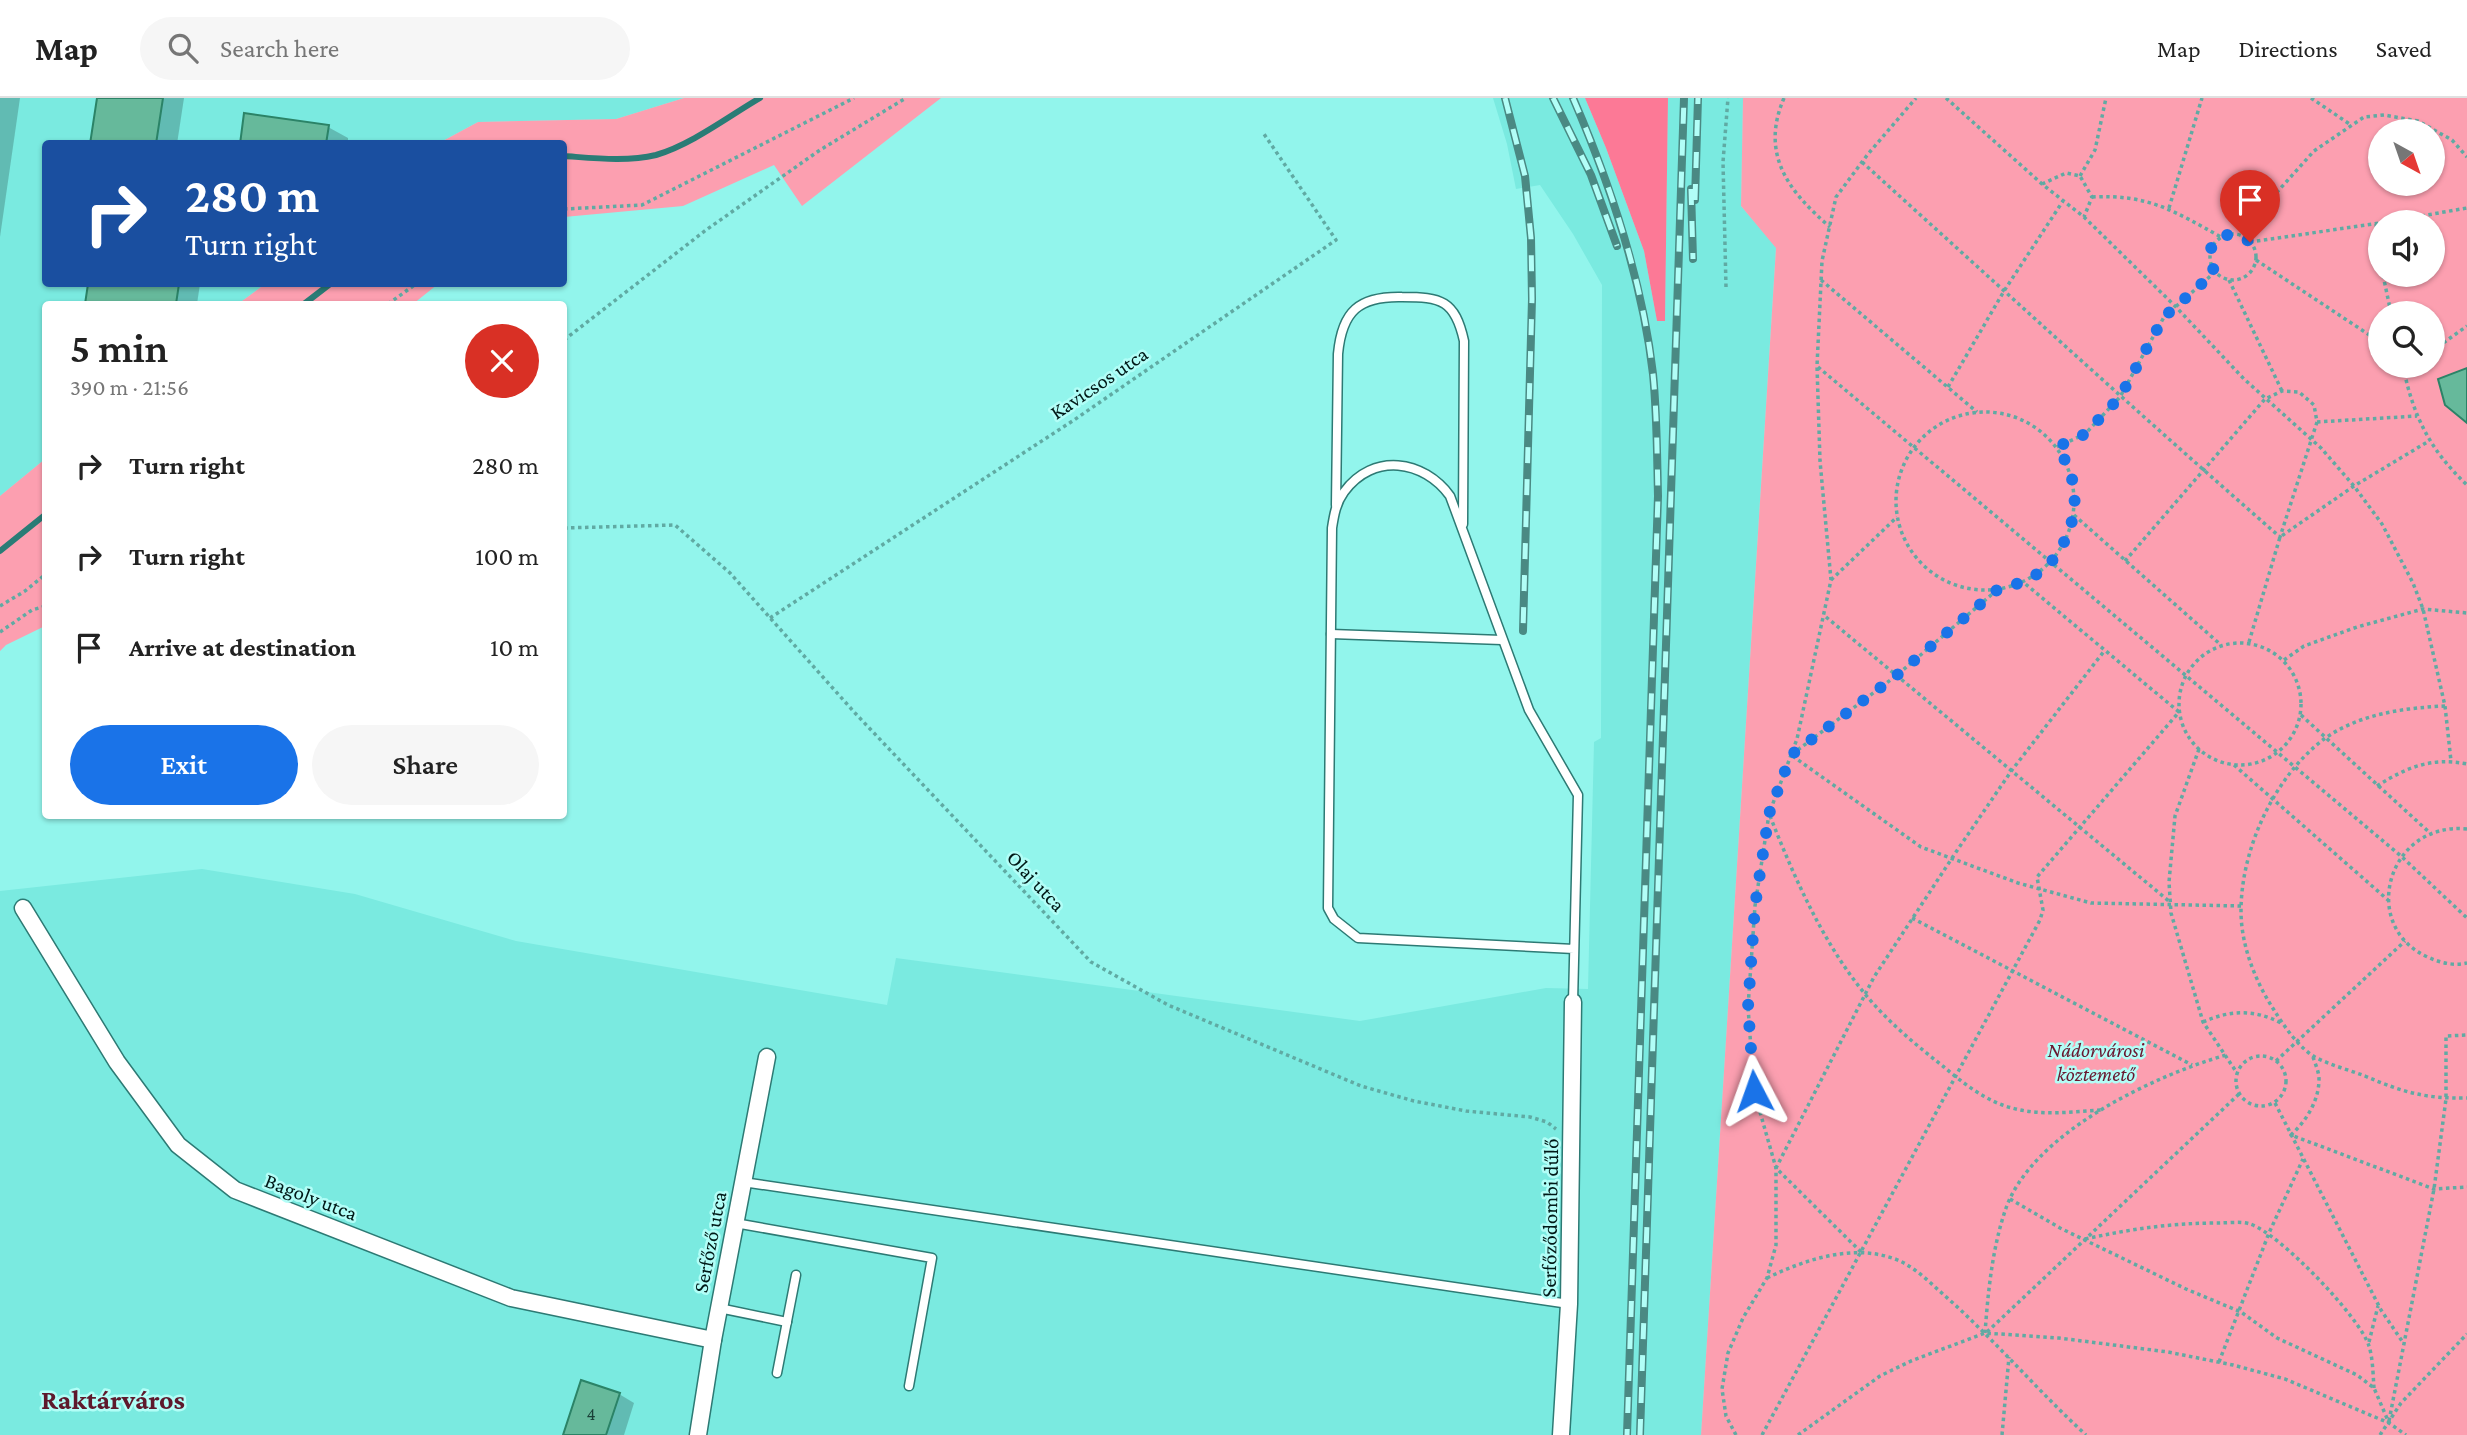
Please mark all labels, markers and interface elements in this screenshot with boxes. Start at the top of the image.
search box [140,17,630,80]
icon: search [164,29,202,67]
text: Map [35,30,98,67]
text: Search here [220,34,339,63]
text: Map [2157,35,2201,62]
text: Directions [2239,35,2338,62]
text: Saved [2376,35,2432,62]
north arrow [2368,119,2445,196]
map controls [2368,119,2445,378]
icon: right [70,168,161,259]
text: 280 m [185,168,319,223]
pin [2220,170,2280,242]
icon: arrive [2231,181,2269,219]
button: sound [2368,210,2445,287]
text: Turn right [185,226,317,262]
button: search [2368,301,2445,378]
text: 5 min [70,324,168,371]
button: close [465,324,539,398]
street label: Kavicsos utca [1046,341,1153,424]
text: 390 m · 21:56 [70,374,189,400]
icon: right [70,447,108,485]
text: Turn right [129,451,245,480]
text: 280 m [472,451,539,480]
icon: right [70,538,108,576]
text: Turn right [129,542,245,571]
text: 100 m [475,542,539,571]
icon: arrive [70,629,108,667]
text: Arrive at destination [129,633,356,662]
text: 10 m [490,633,539,662]
button: Exit [70,725,298,805]
button: Share [312,725,539,805]
street label: Olaj utca [1002,845,1070,917]
park label: Nádorvárosi köztemető [2048,1038,2145,1086]
position arrow [1717,1054,1791,1128]
street label: Serfőződombi dűlő [1537,1138,1563,1298]
street label: Bagoly utca [261,1168,361,1226]
street label: Serfőző utca [688,1189,732,1295]
district label: Raktárváros [41,1384,185,1415]
house number: 4 [586,1404,596,1424]

